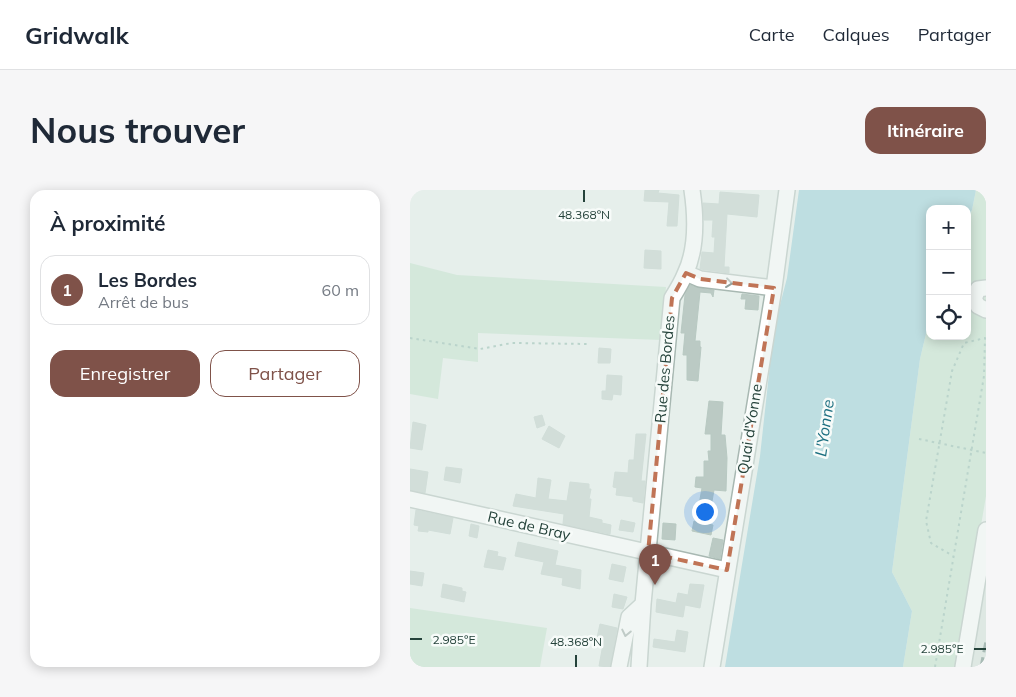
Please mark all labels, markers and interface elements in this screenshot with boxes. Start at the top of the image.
text: Gridwalk [25,20,129,50]
text: Carte [749,23,795,46]
text: Calques [823,23,890,46]
text: Partager [918,23,991,46]
button: Itinéraire [865,107,986,154]
text: Nous trouver [30,108,245,152]
map controls [926,205,971,340]
button: + [926,205,971,250]
text: 48.368°N [558,207,610,222]
text: À proximité [50,210,166,236]
button: − [926,250,971,295]
text: Les Bordes [98,268,197,292]
one-way arrow [726,277,734,288]
text: 1 [62,280,72,300]
text: 60 m [322,280,359,300]
text: Arrêt de bus [98,292,189,312]
button: locate [926,295,971,340]
street label: Rue des Bordes [650,314,679,424]
button: Enregistrer [50,350,200,397]
button: Partager [210,350,360,397]
street label: Quai d'Yonne [733,382,766,475]
water label: L'Yonne [810,398,838,458]
your location [692,499,718,525]
street label: Rue de Bray [486,507,573,544]
pin: 1 [639,544,671,585]
one-way arrow [621,628,632,637]
text: 2.985°E [432,632,476,647]
text: 48.368°N [550,634,602,649]
text: 2.985°E [920,641,964,656]

